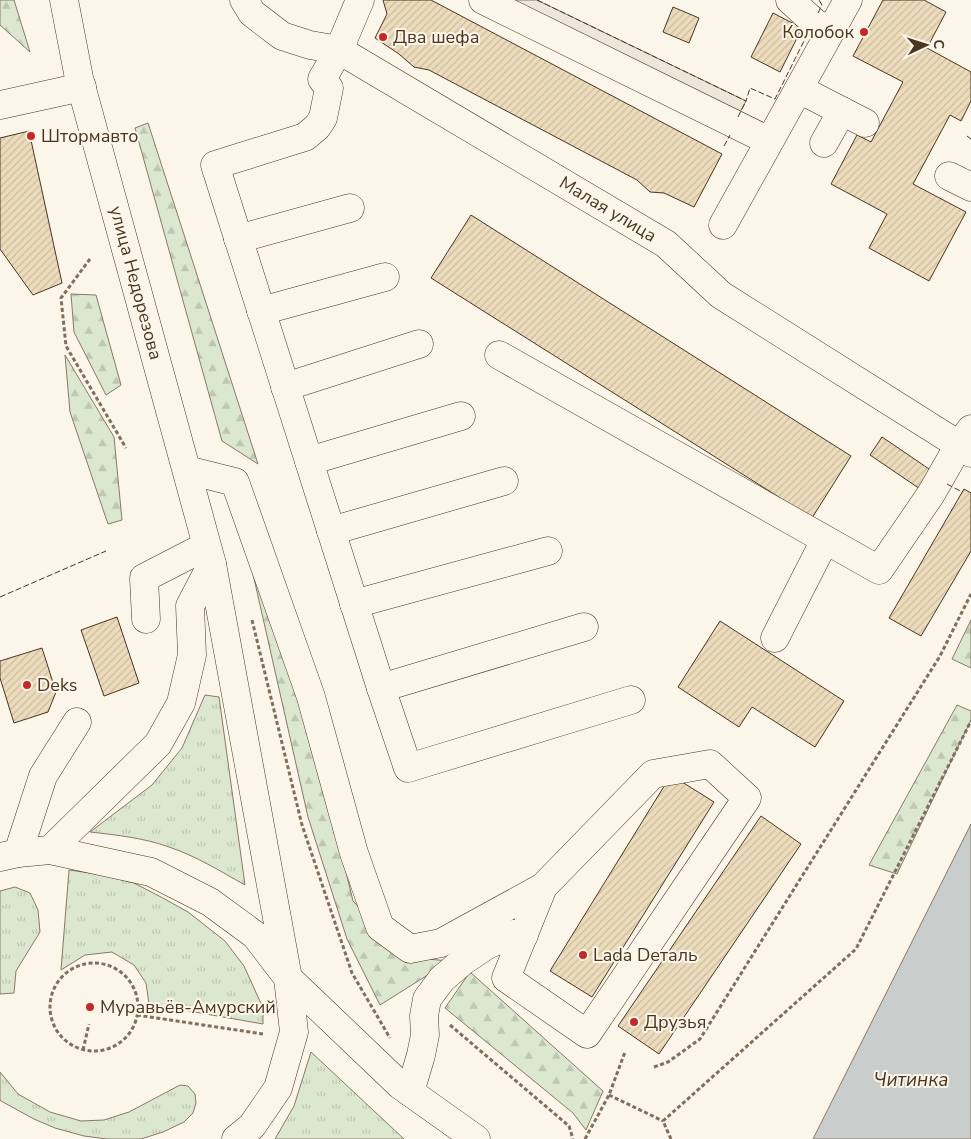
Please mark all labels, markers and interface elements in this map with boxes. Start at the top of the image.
place label: Колобок [782,20,855,44]
north arrow [901,20,951,70]
place label: Два шефа [393,25,479,49]
marker: Колобок [858,26,870,38]
marker: Два шефа [377,31,389,43]
text: С [929,39,948,50]
place label: Штормавто [41,124,139,148]
marker: Штормавто [25,130,37,142]
street label: Малая улица [555,170,661,248]
street label: улица Недорезова [104,203,168,363]
place label: Deks [37,673,77,697]
marker: Deks [21,679,33,691]
place label: Lada Dеталь [593,943,698,967]
marker: Lada Dеталь [577,949,589,961]
place label: Муравьёв-Амурский [100,995,276,1019]
marker: Муравьёв-Амурский [84,1001,96,1013]
place label: Друзья [644,1010,706,1034]
marker: Друзья [628,1016,640,1028]
water label: Читинка [874,1067,948,1093]

